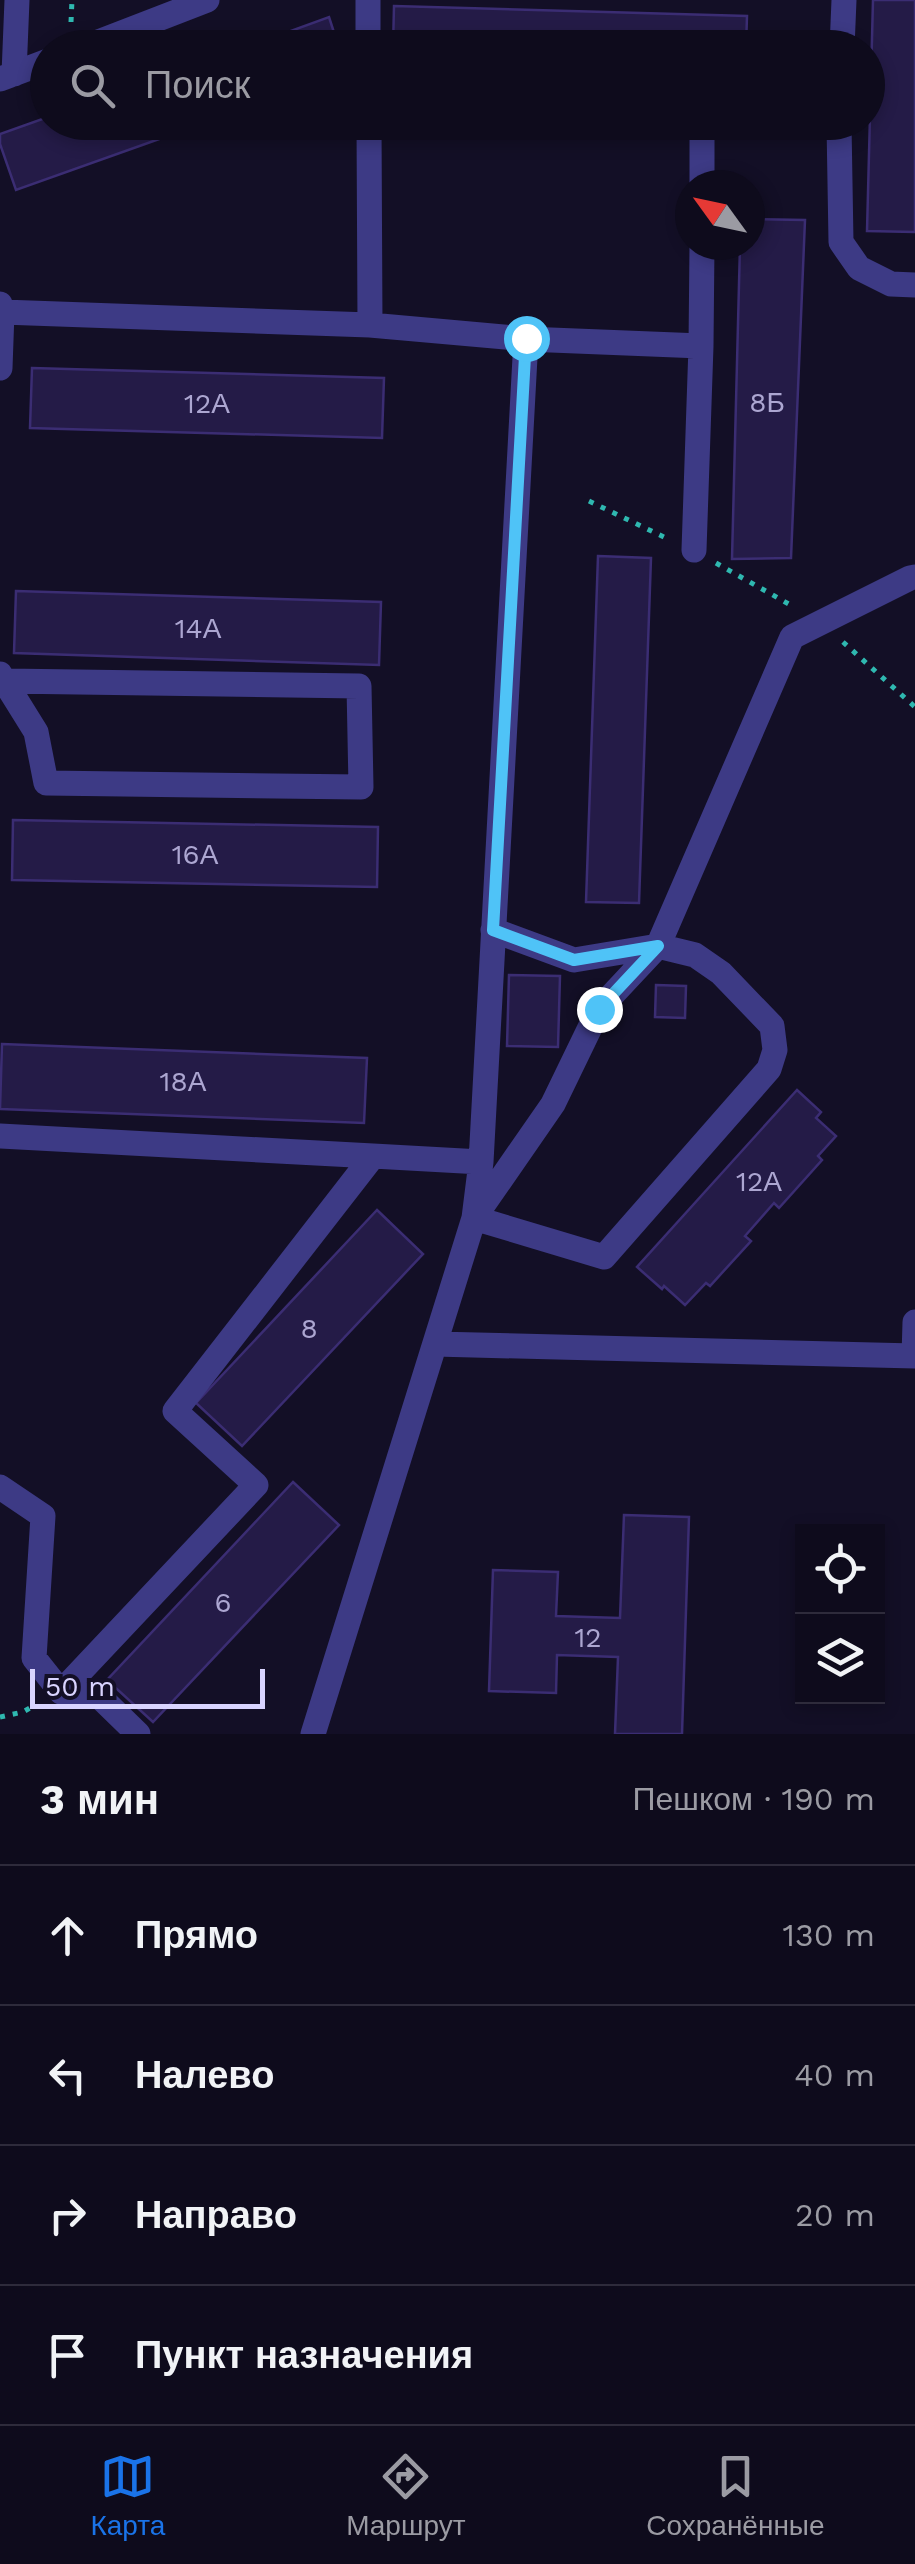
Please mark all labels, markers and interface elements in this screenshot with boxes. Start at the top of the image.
search box [30,30,885,140]
icon: search [65,58,120,113]
text: Поиск [145,63,250,107]
north arrow [675,170,765,260]
route start [504,316,550,362]
house number: 8Б [749,386,785,419]
house number: 12А [184,387,230,420]
house number: 14А [175,612,222,645]
house number: 16А [172,838,219,871]
route end [577,987,623,1033]
house number: 18А [160,1065,207,1098]
house number: 12А [736,1165,782,1198]
house number: 8 [300,1312,318,1345]
map controls [795,1524,885,1704]
button: locate [795,1524,885,1614]
house number: 6 [214,1586,232,1619]
button: layers [795,1614,885,1704]
house number: 12 [574,1621,602,1654]
scale bar [30,1664,265,1708]
text: 50 m [45,1670,115,1703]
text: 3 мин [40,1775,159,1824]
text: Пешком · 190 m [632,1780,875,1818]
icon: ahead [40,1908,95,1963]
text: Прямо [135,1913,258,1957]
text: 130 m [783,1916,875,1954]
icon: left [40,2048,95,2103]
text: Налево [135,2053,274,2097]
text: 40 m [794,2056,875,2094]
icon: right [40,2188,95,2243]
text: Направо [135,2193,297,2237]
text: 20 m [795,2196,875,2234]
icon: arrive [40,2328,95,2383]
text: Пункт назначения [135,2333,473,2377]
tab: Карта [90,2449,165,2542]
tab: Маршрут [346,2449,465,2542]
tab: Сохранённые [646,2449,825,2542]

